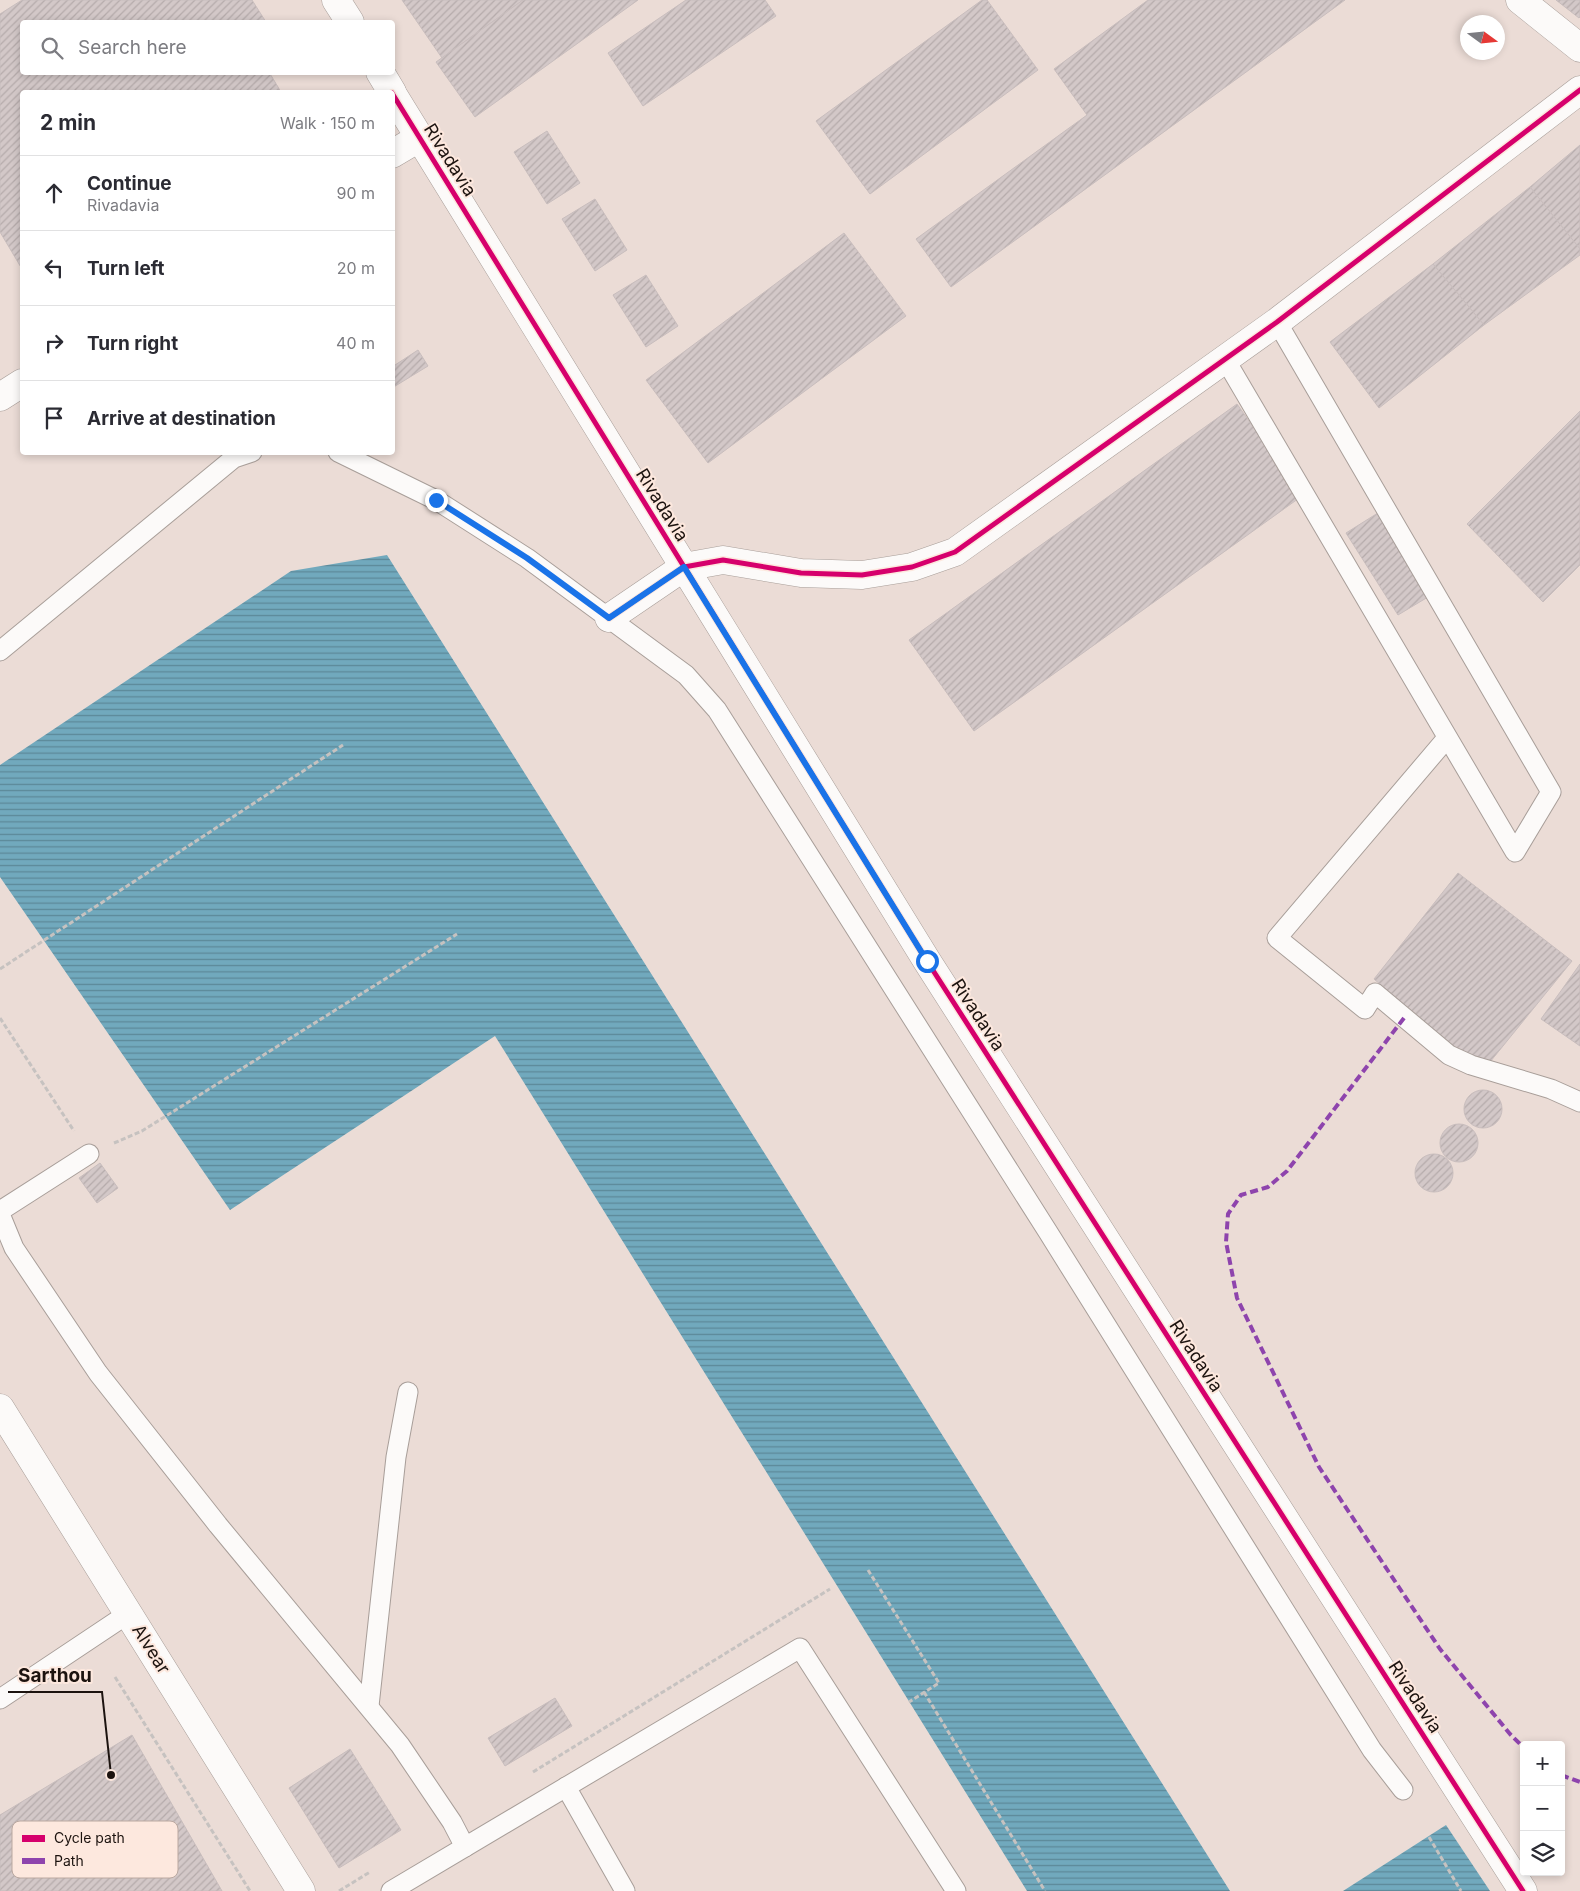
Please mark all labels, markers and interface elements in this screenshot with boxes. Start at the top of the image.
north arrow [1460,15,1505,60]
search box [20,20,395,75]
icon: search [38,34,66,62]
text: Search here [78,36,187,59]
text: 2 min [40,110,96,135]
text: Walk · 150 m [280,113,375,133]
street label: Rivadavia [420,120,481,200]
text: Continue [87,172,172,195]
icon: ahead [40,179,68,207]
text: 90 m [336,183,375,203]
text: Rivadavia [87,195,159,215]
icon: left [40,254,68,282]
text: Turn left [87,257,165,280]
text: 20 m [337,258,375,278]
icon: right [40,329,68,357]
text: Turn right [87,332,178,355]
text: 40 m [336,333,375,353]
icon: arrive [40,404,68,432]
text: Arrive at destination [87,407,276,430]
street label: Rivadavia [632,465,693,545]
route end [425,489,448,512]
route start [916,950,939,973]
street label: Rivadavia [947,975,1009,1055]
street label: Rivadavia [1165,1316,1227,1396]
street label: Alvear [128,1620,175,1677]
street label: Rivadavia [1384,1657,1446,1737]
callout: Sarthou [8,1658,102,1692]
text: Sarthou [18,1664,92,1687]
map controls [1520,1741,1565,1876]
button: + [1520,1741,1565,1786]
button: − [1520,1786,1565,1831]
legend [12,1821,178,1878]
text: Cycle path [54,1829,125,1846]
button: layers [1520,1831,1565,1876]
text: Path [54,1852,84,1869]

